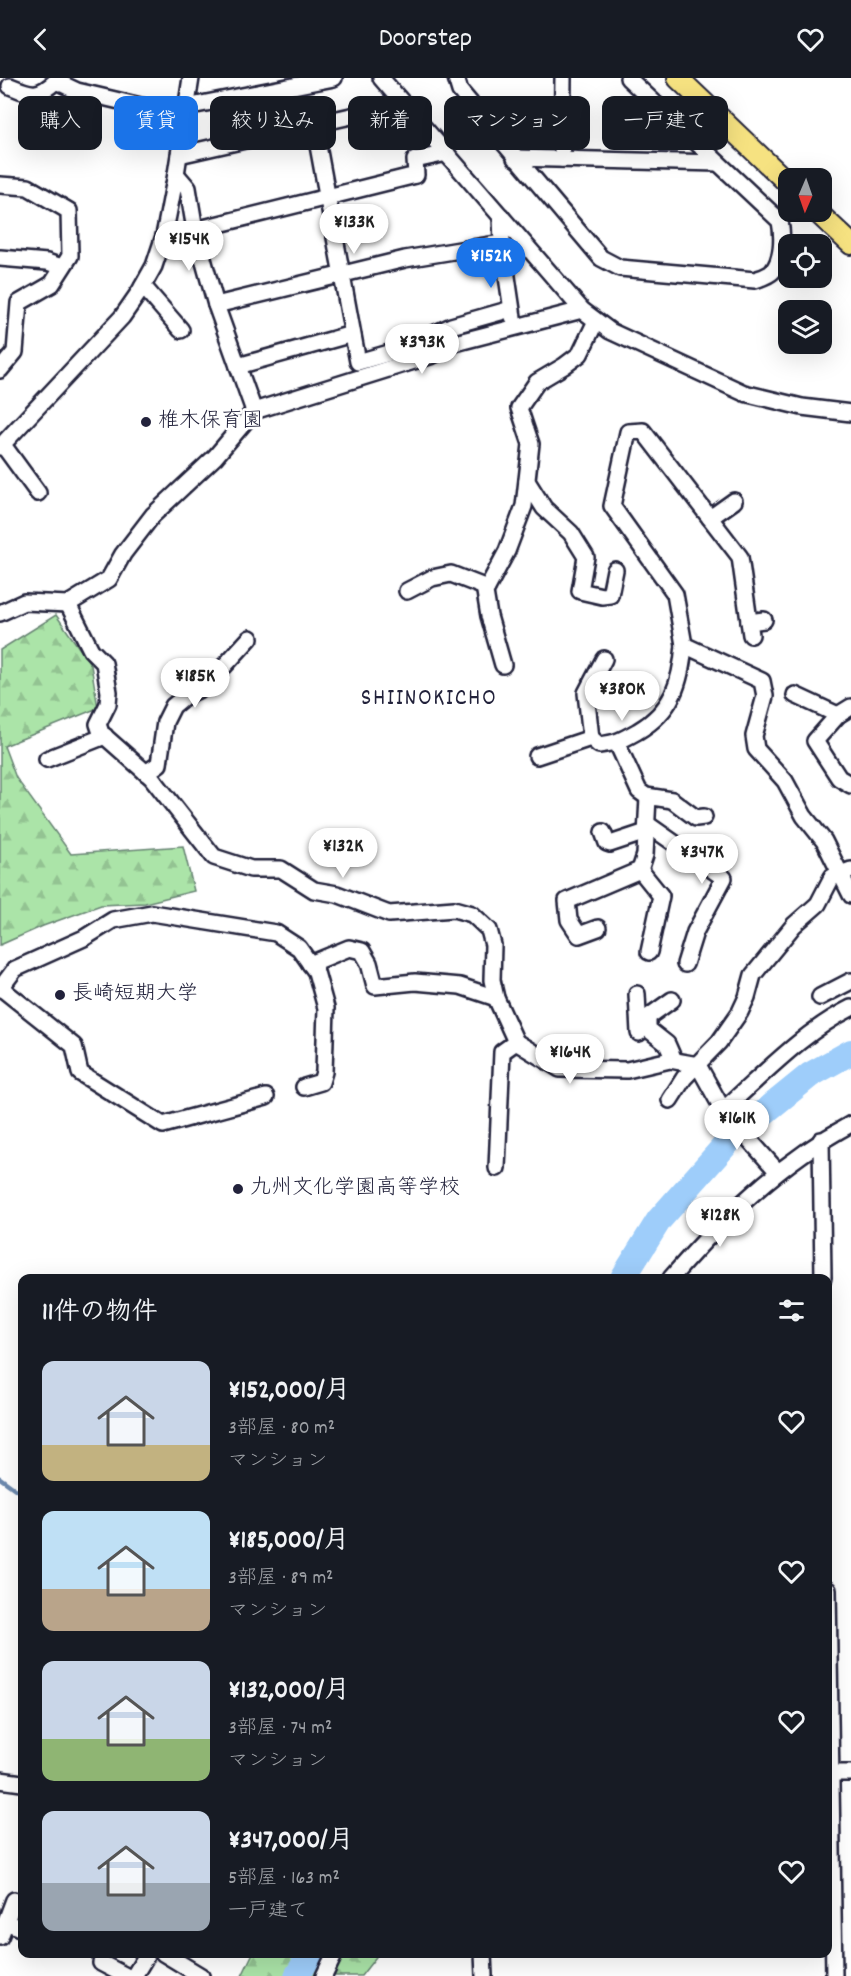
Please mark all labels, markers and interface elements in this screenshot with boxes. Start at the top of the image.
text: Doorstep [379,20,472,59]
icon: back [24,23,57,56]
icon: heart [794,23,827,56]
chip: 購入 [18,96,102,150]
chip: 賃貸 [114,96,198,150]
chip: 絞り込み [210,96,336,150]
chip: 新着 [348,96,432,150]
chip: マンション [444,96,590,150]
chip: 一戸建て [602,96,728,150]
north arrow [778,168,832,222]
map controls [778,168,832,354]
pin: ¥133K [312,204,396,255]
text: ¥133K [333,209,375,237]
pin: ¥154K [147,221,231,272]
text: ¥154K [169,226,209,254]
button: locate [778,234,832,288]
pin: ¥152K [449,238,533,289]
text: ¥152K [470,243,512,271]
button: layers [778,300,832,354]
pin: ¥393K [380,324,464,375]
text: ¥393K [399,329,445,357]
place label: 椎木保育園 [158,407,263,437]
marker: 椎木保育園 [139,415,153,429]
pin: ¥185K [153,658,237,709]
text: ¥185K [175,663,215,691]
pin: ¥380K [580,671,664,722]
text: ¥380K [599,676,645,704]
district label: SHIINOKICHO [361,682,497,716]
pin: ¥132K [301,828,385,879]
text: ¥132K [323,833,363,861]
pin: ¥347K [660,834,744,885]
text: ¥347K [680,839,724,867]
place label: 長崎短期大学 [72,980,198,1010]
marker: 長崎短期大学 [53,988,67,1002]
pin: ¥164K [528,1034,612,1085]
text: ¥164K [549,1039,591,1067]
pin: ¥161K [695,1100,779,1151]
text: ¥161K [718,1105,756,1133]
place label: 九州文化学園高等学校 [250,1174,460,1204]
marker: 九州文化学園高等学校 [231,1182,245,1196]
pin: ¥128K [678,1197,762,1248]
text: ¥128K [700,1202,740,1230]
icon: filters [775,1294,808,1327]
text: 11件の物件 [42,1295,157,1332]
text: ¥152,000/月 [228,1373,351,1410]
icon: home [90,1385,162,1457]
icon: heart [775,1405,808,1438]
text: 3部屋 · 80 m² [228,1415,335,1443]
text: マンション [228,1448,327,1476]
text: ¥185,000/月 [228,1523,350,1560]
icon: home [90,1535,162,1607]
icon: heart [775,1555,808,1588]
text: 3部屋 · 89 m² [228,1565,333,1593]
text: マンション [228,1598,327,1626]
text: ¥132,000/月 [228,1673,350,1710]
icon: home [90,1685,162,1757]
icon: heart [775,1705,808,1738]
text: 3部屋 · 74 m² [228,1715,332,1743]
text: マンション [228,1748,327,1776]
text: ¥347,000/月 [228,1823,354,1860]
icon: home [90,1835,162,1907]
icon: heart [775,1855,808,1888]
text: 5部屋 · 163 m² [228,1865,340,1893]
text: 一戸建て [228,1898,308,1926]

